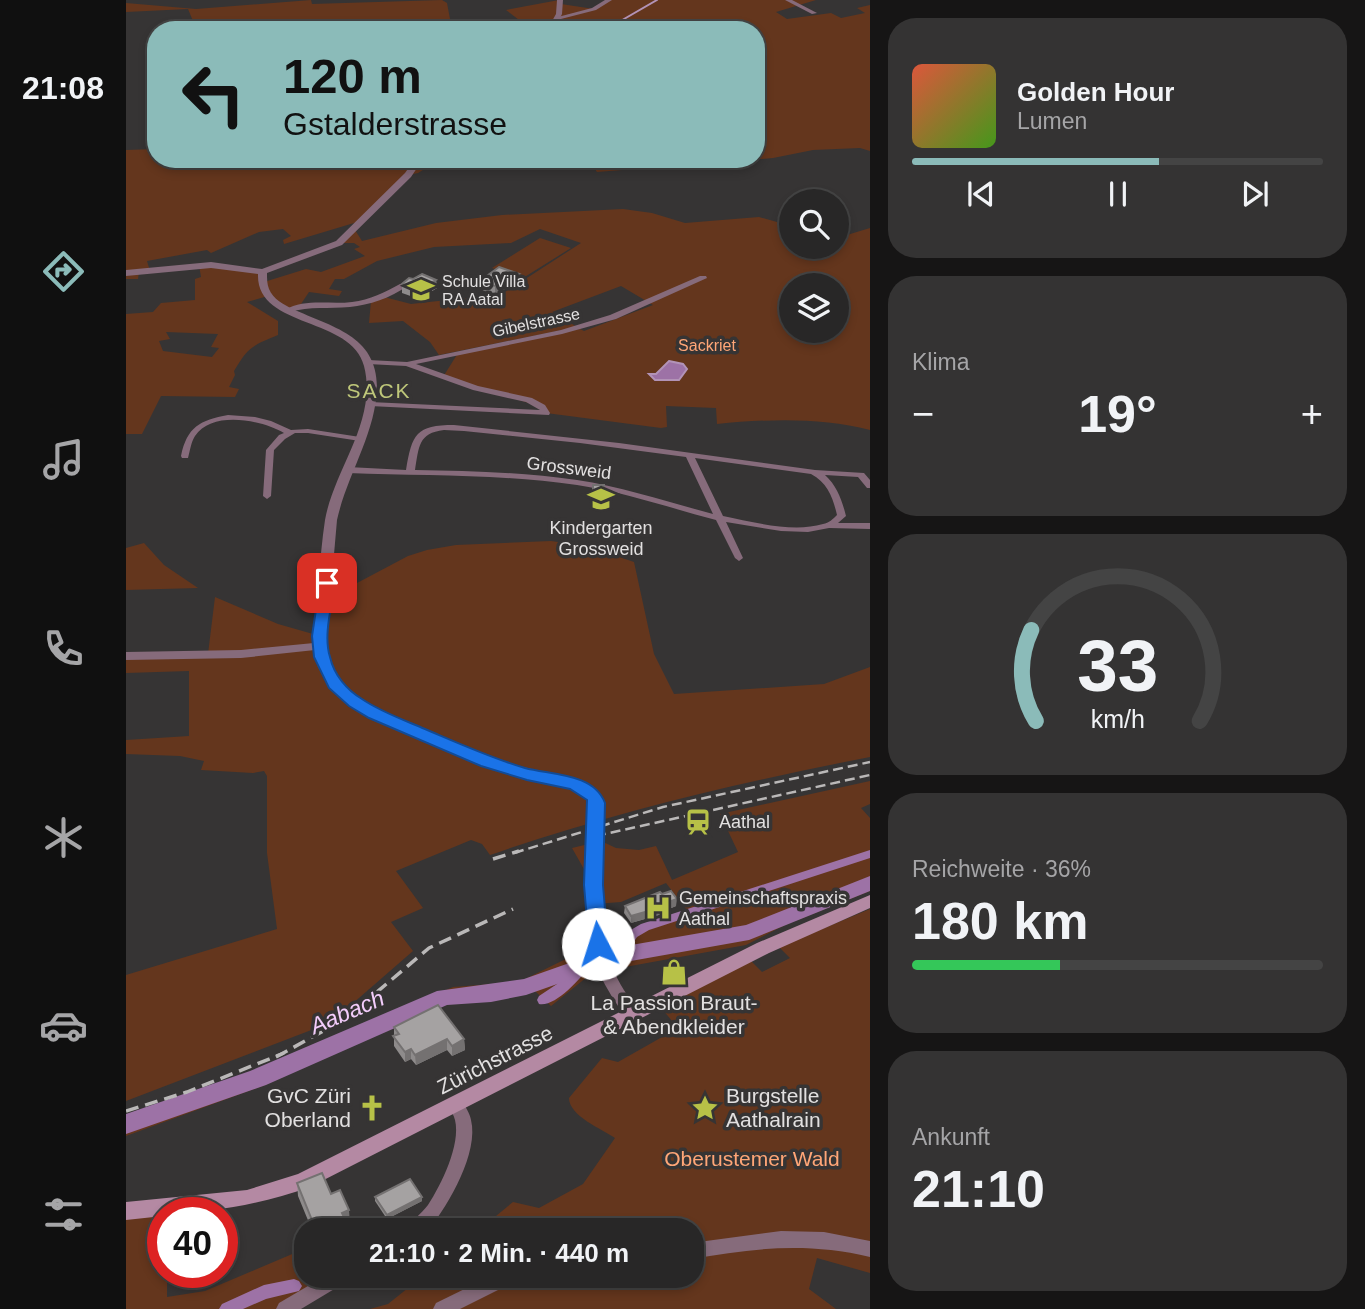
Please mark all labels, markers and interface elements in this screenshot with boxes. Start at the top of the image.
icon: left [168,49,259,140]
text: 120 m [283,49,422,103]
text: 21:08 [22,70,104,106]
text: Golden Hour [1017,77,1174,107]
text: Gstalderstrasse [283,106,507,142]
text: Lumen [1017,108,1087,134]
icon: previous [962,175,1000,213]
icon: pause [1099,175,1137,213]
icon: next [1236,175,1274,213]
map controls [779,189,849,343]
button: search [779,189,849,259]
icon: directions [39,247,88,296]
place label: Schule Villa RA Aatal [442,273,525,308]
button: layers [779,273,849,343]
school or university icon: Schule Villa RA Aatal [406,275,436,305]
street label: Gibelstrasse [491,305,581,340]
park label: Sackriet [678,337,736,354]
text: Klima [912,349,970,375]
district label: SACK [346,379,412,402]
text: 19° [1078,385,1157,443]
text: − [912,393,934,435]
text: + [1301,393,1323,435]
icon: music [39,435,88,484]
street label: Grossweid [526,453,612,483]
school or university icon: Kindergarten Grossweid [586,484,616,514]
place label: Kindergarten Grossweid [549,518,653,559]
pin [297,553,357,613]
icon: arrive [308,564,346,602]
icon: phone [39,624,88,673]
text: 33 [1077,625,1158,706]
text: km/h [1090,704,1145,732]
station icon: Aathal [683,807,713,837]
place label: Aathal [719,812,770,832]
icon: climate [39,813,88,862]
text: Reichweite · 36% [912,856,1091,882]
place label: Gemeinschaftspraxis Aathal [679,888,847,929]
text: 180 km [912,892,1088,950]
hospital icon: Gemeinschaftspraxis Aathal [643,893,673,923]
position arrow [561,907,635,981]
shop icon: La Passion Braut- & Abendkleider [659,957,689,987]
water label: Aabach [304,985,388,1040]
place label: La Passion Braut- & Abendkleider [591,991,757,1038]
icon: car [39,1001,88,1050]
street label: Zürichstrasse [433,1021,556,1098]
place label: GvC Züri Oberland [265,1084,351,1131]
place label: Burgstelle Aathalrain [726,1084,821,1131]
church icon: GvC Züri Oberland [357,1093,387,1123]
place icon: Burgstelle Aathalrain [690,1093,720,1123]
text: Ankunft [912,1124,990,1150]
park label: Oberustemer Wald [664,1147,840,1170]
text: 21:10 [912,1160,1045,1218]
icon: filters [39,1190,88,1239]
speed limit sign: 40 [147,1197,238,1288]
text: 21:10 · 2 Min. · 440 m [369,1238,629,1268]

